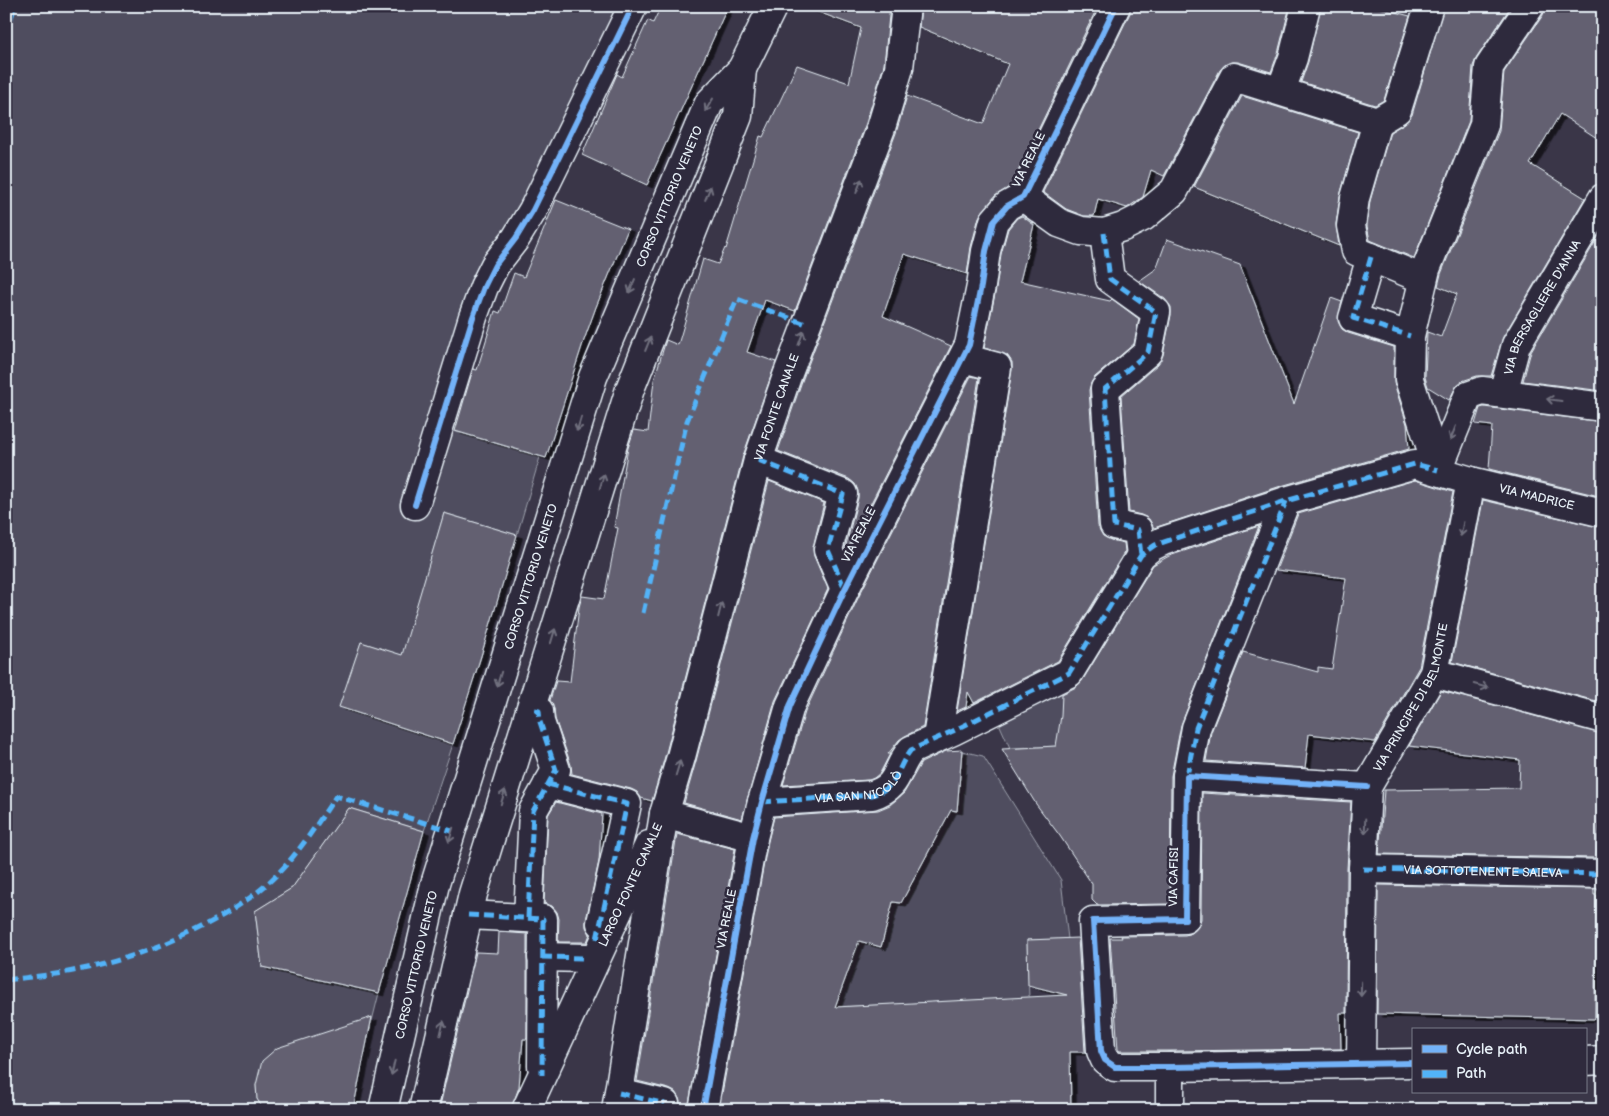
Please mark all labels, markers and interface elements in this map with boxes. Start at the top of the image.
one-way arrow [704,98,715,112]
street label: CORSO VITTORIO VENETO [633,124,706,269]
street label: VIA REALE [1009,130,1049,190]
one-way arrow [855,179,864,194]
one-way arrow [704,186,713,201]
street label: VIA BERSAGLIERE D'ANNA [1501,236,1584,376]
one-way arrow [626,278,636,293]
one-way arrow [797,331,806,346]
one-way arrow [644,337,654,352]
street label: VIA FONTE CANALE [751,352,802,463]
one-way arrow [1547,395,1563,405]
one-way arrow [573,416,583,432]
one-way arrow [1448,425,1457,440]
one-way arrow [597,473,607,489]
street label: VIA MADRICE [1498,481,1576,513]
street label: CORSO VITTORIO VENETO [501,502,561,651]
street label: VIA REALE [839,505,879,565]
one-way arrow [1456,521,1466,537]
one-way arrow [715,603,725,619]
street label: VIA PRINCIPE DI BELMONTE [1370,622,1451,775]
one-way arrow [549,629,559,645]
one-way arrow [494,671,504,687]
one-way arrow [1472,682,1488,691]
one-way arrow [674,760,683,776]
street label: VIA SAN NICOLÒ [814,767,905,806]
one-way arrow [499,789,509,805]
one-way arrow [1361,818,1370,834]
street label: LARGO FONTE CANALE [596,821,666,949]
one-way arrow [445,826,455,842]
street label: VIA CAFISI [1166,847,1182,907]
street label: VIA SOTTOTENENTE SAIEVA [1403,862,1563,881]
street label: VIA REALE [714,888,740,950]
street label: CORSO VITTORIO VENETO [392,889,441,1040]
one-way arrow [1357,981,1366,997]
one-way arrow [438,1021,447,1037]
legend [1412,1028,1586,1094]
text: Cycle path [1456,1040,1527,1059]
one-way arrow [388,1059,397,1075]
text: Path [1456,1064,1486,1083]

